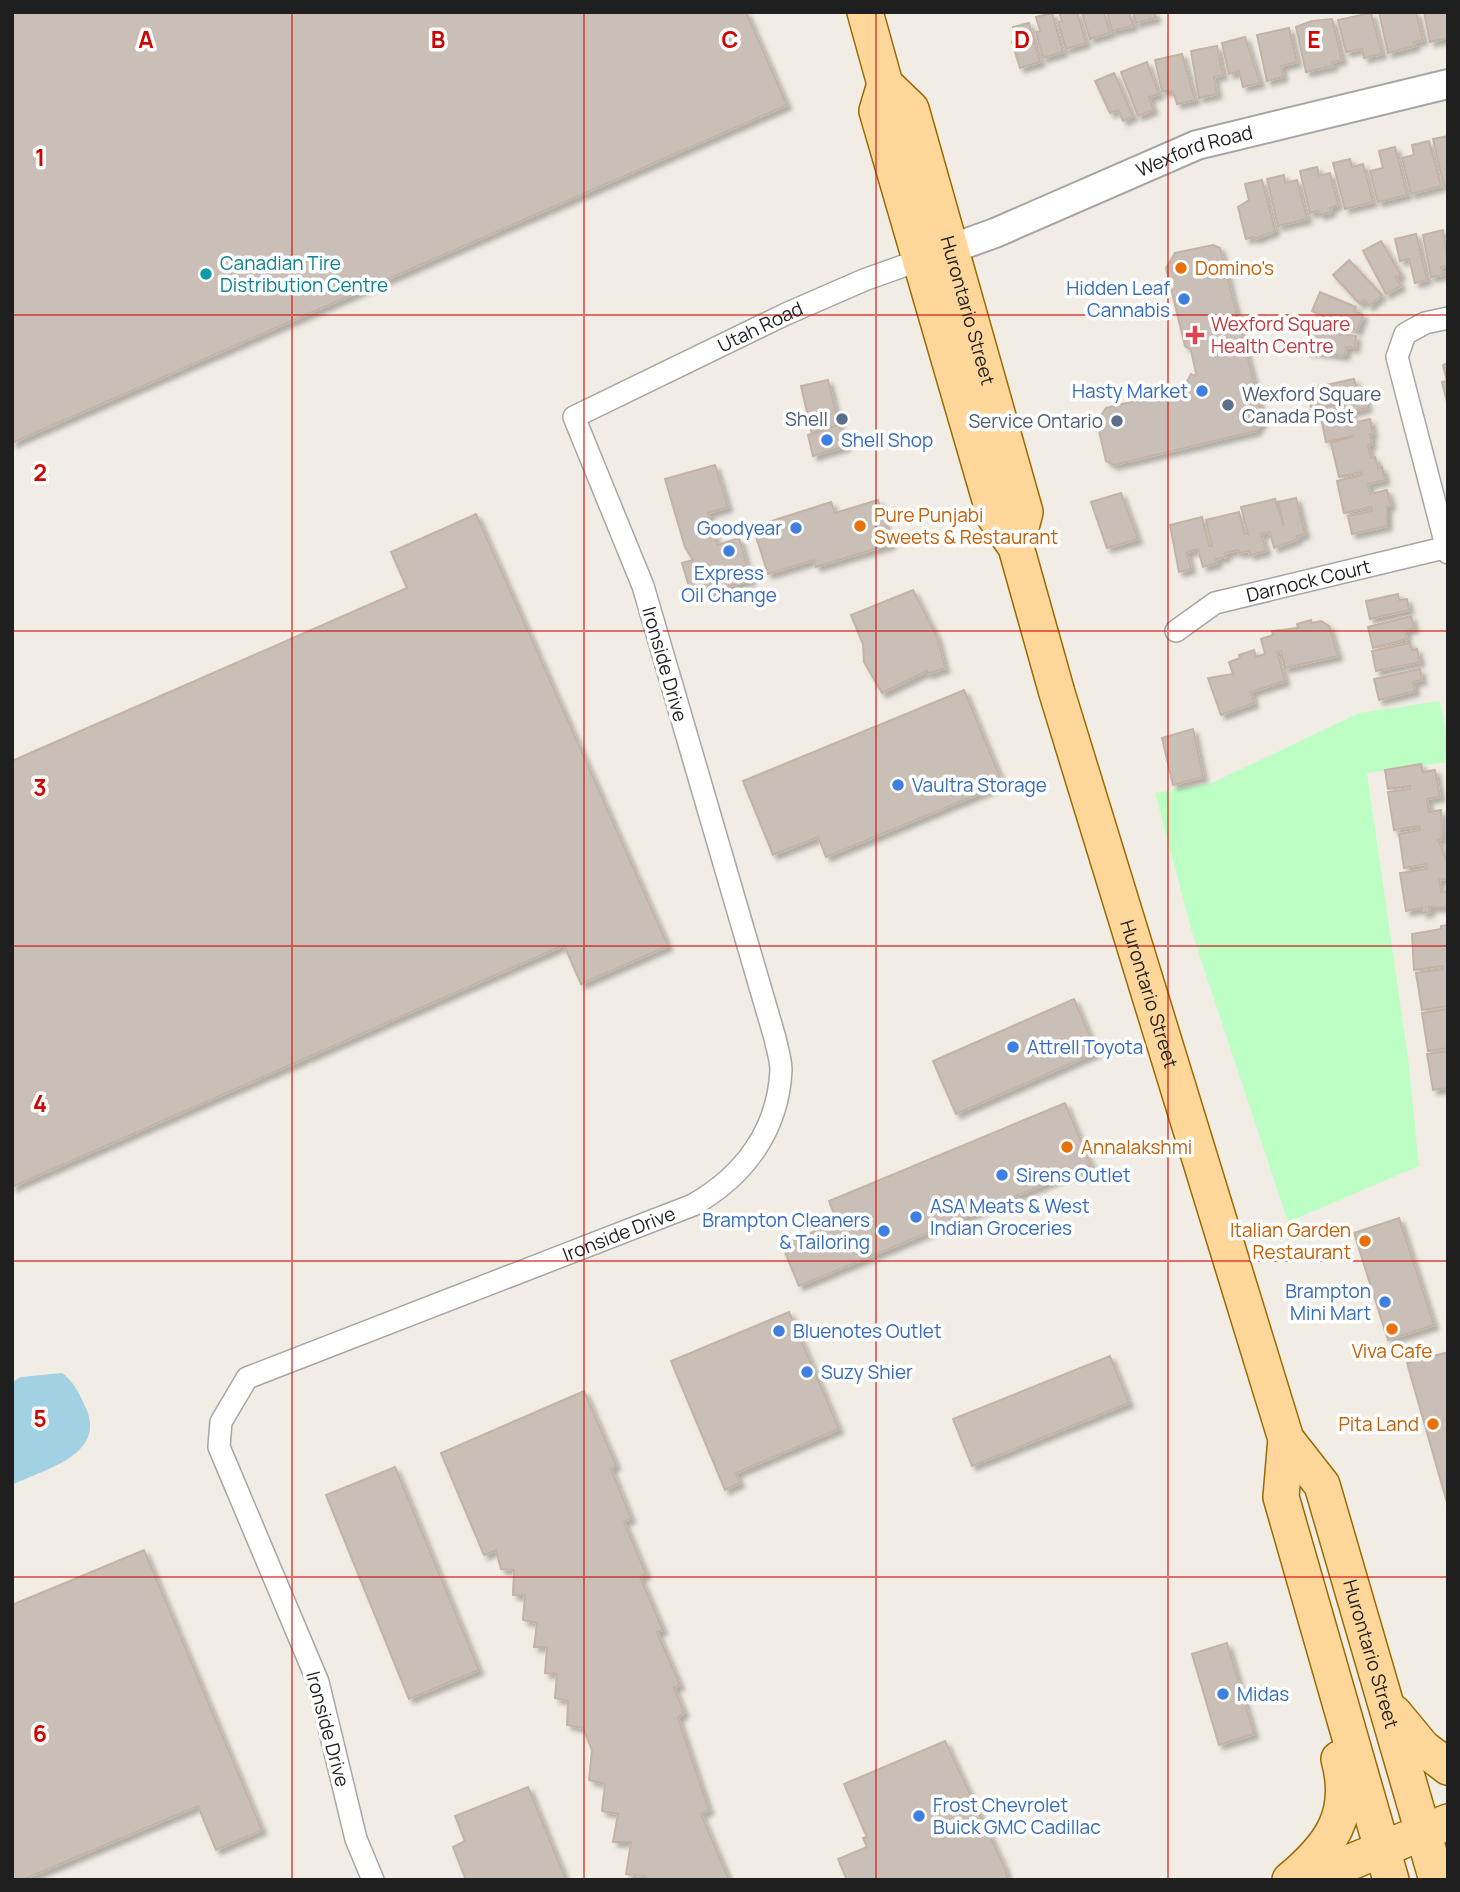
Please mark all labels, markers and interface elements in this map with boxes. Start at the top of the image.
text: A [138,23,154,55]
text: B [431,23,445,55]
text: C [722,23,739,55]
text: D [1014,23,1030,55]
text: E [1307,23,1321,55]
street label: Wexford Road [1132,119,1255,183]
text: 1 [35,141,45,173]
street label: Hurontario Street [934,233,1001,388]
place label: Canadian Tire Distribution Centre [220,250,388,298]
place label: Domino's [1195,255,1274,281]
marker: Domino's [1173,260,1189,276]
marker: Canadian Tire Distribution Centre [198,266,214,282]
place label: Hidden Leaf Cannabis [1066,275,1170,323]
marker: Hidden Leaf Cannabis [1176,291,1192,307]
street label: Utah Road [713,295,807,358]
place label: Wexford Square Health Centre [1211,311,1350,359]
marker: Wexford Square Health Centre [1185,325,1205,345]
place label: Hasty Market [1072,378,1188,404]
place label: Wexford Square Canada Post [1242,381,1381,429]
marker: Hasty Market [1194,383,1210,399]
marker: Wexford Square Canada Post [1220,397,1236,413]
place label: Shell [785,406,828,432]
place label: Service Ontario [968,408,1103,434]
marker: Shell [834,411,850,427]
marker: Service Ontario [1109,413,1125,429]
place label: Shell Shop [841,427,933,453]
marker: Shell Shop [819,432,835,448]
text: 2 [33,456,47,488]
place label: Pure Punjabi Sweets & Restaurant [874,502,1058,550]
place label: Goodyear [697,515,782,541]
marker: Pure Punjabi Sweets & Restaurant [852,518,868,534]
marker: Goodyear [788,520,804,536]
marker: Express Oil Change [721,543,737,559]
street label: Darnock Court [1244,553,1373,608]
place label: Express Oil Change [681,560,777,608]
street label: Ironside Drive [636,603,694,725]
text: 3 [33,771,47,803]
place label: Vaultra Storage [912,772,1047,798]
marker: Vaultra Storage [890,777,906,793]
street label: Hurontario Street [1114,917,1184,1071]
place label: Attrell Toyota [1027,1034,1143,1060]
marker: Attrell Toyota [1005,1039,1021,1055]
text: 4 [33,1087,47,1119]
place label: Annalakshmi [1081,1134,1192,1160]
marker: Annalakshmi [1059,1139,1075,1155]
place label: Sirens Outlet [1016,1162,1131,1188]
marker: Sirens Outlet [994,1167,1010,1183]
place label: ASA Meats & West Indian Groceries [930,1193,1090,1241]
street label: Ironside Drive [559,1200,679,1267]
place label: Brampton Cleaners & Tailoring [702,1207,870,1255]
marker: ASA Meats & West Indian Groceries [908,1209,924,1225]
place label: Italian Garden Restaurant [1230,1217,1351,1265]
marker: Brampton Cleaners & Tailoring [876,1223,892,1239]
marker: Italian Garden Restaurant [1357,1233,1373,1249]
place label: Brampton Mini Mart [1285,1278,1371,1326]
marker: Brampton Mini Mart [1377,1294,1393,1310]
place label: Bluenotes Outlet [793,1318,942,1344]
marker: Viva Cafe [1384,1321,1400,1337]
marker: Bluenotes Outlet [771,1323,787,1339]
place label: Viva Cafe [1352,1338,1432,1364]
place label: Suzy Shier [821,1359,913,1385]
marker: Suzy Shier [799,1364,815,1380]
text: 5 [33,1402,47,1434]
place label: Pita Land [1338,1411,1419,1437]
marker: Pita Land [1425,1416,1441,1432]
street label: Hurontario Street [1337,1576,1405,1732]
street label: Ironside Drive [300,1668,356,1790]
place label: Midas [1237,1681,1289,1707]
marker: Midas [1215,1686,1231,1702]
text: 6 [33,1717,47,1749]
place label: Frost Chevrolet Buick GMC Cadillac [933,1792,1101,1840]
marker: Frost Chevrolet Buick GMC Cadillac [911,1808,927,1824]

